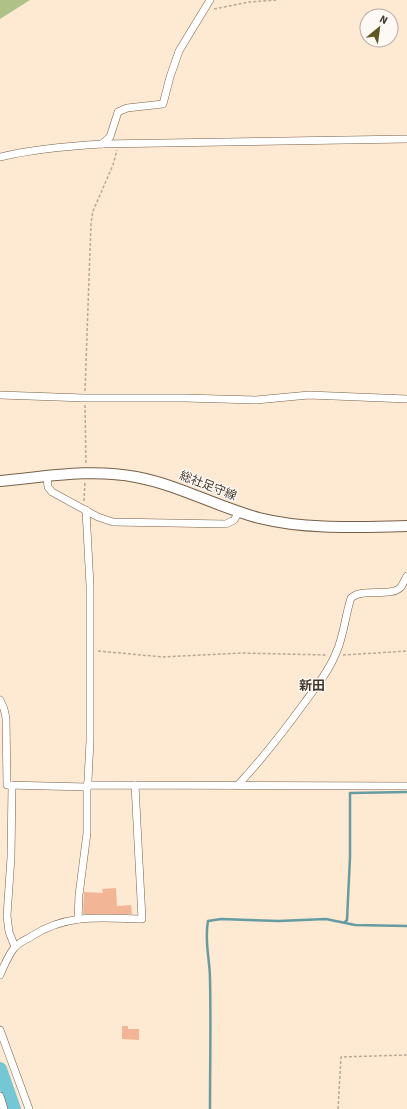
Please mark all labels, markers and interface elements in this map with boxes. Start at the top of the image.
north arrow [359,8,399,48]
text: N [377,11,390,28]
street label: 総社足守線 [177,467,239,505]
district label: 新田 [299,677,325,695]

